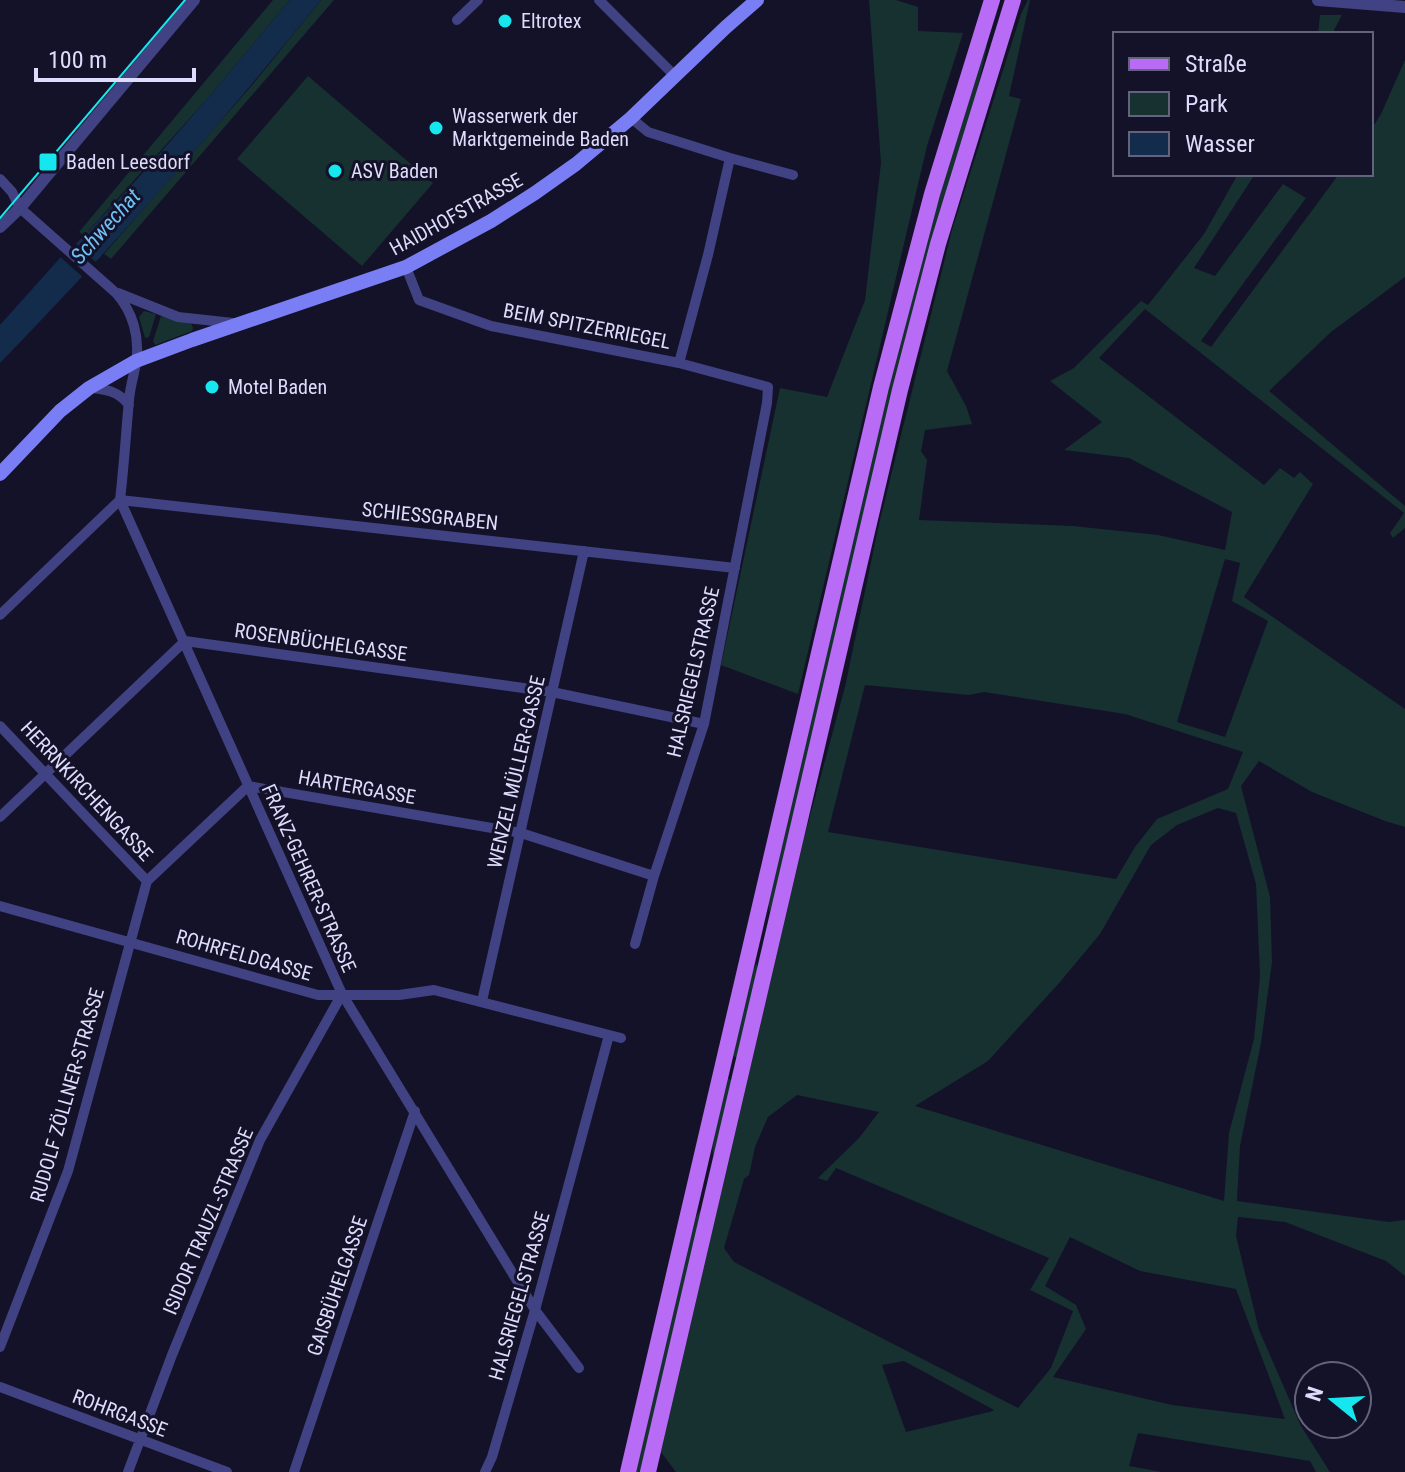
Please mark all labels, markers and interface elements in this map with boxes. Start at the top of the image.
place label: Eltrotex [521,9,582,33]
marker: Eltrotex [496,12,514,30]
scale bar [36,32,194,82]
legend [1113,32,1373,176]
text: 100 m [48,46,107,74]
text: Straße [1185,50,1247,78]
text: Park [1185,90,1228,118]
place label: Wasserwerk der Marktgemeinde Baden [452,104,629,151]
marker: Wasserwerk der Marktgemeinde Baden [427,119,445,137]
text: Wasser [1185,130,1255,158]
place label: Baden Leesdorf [66,150,191,174]
marker: Baden Leesdorf [37,151,59,173]
place label: ASV Baden [351,159,438,183]
marker: ASV Baden [326,162,344,180]
street label: HAIDHOFSTRASSE [385,168,527,260]
water label: Schwechat [65,183,146,269]
street label: BEIM SPITZERRIEGEL [501,298,673,354]
place label: Motel Baden [228,375,327,399]
marker: Motel Baden [203,378,221,396]
street label: SCHIESSGRABEN [361,497,499,535]
street label: HALSRIEGELSTRASSE [662,584,724,760]
street label: ROSENBÜCHELGASSE [233,618,409,666]
street label: WENZEL MÜLLER-GASSE [482,673,550,871]
street label: HERRNKIRCHENGASSE [16,716,158,866]
street label: HARTERGASSE [296,765,418,809]
street label: FRANZ-GEHRER-STRASSE [257,780,361,976]
street label: ROHRFELDGASSE [173,924,315,986]
street label: RUDOLF ZÖLLNER-STRASSE [25,985,109,1205]
street label: ISIDOR TRAUZL-STRASSE [158,1124,258,1318]
street label: HALSRIEGELSTRASSE [483,1209,555,1383]
street label: GAISBÜHELGASSE [302,1213,372,1359]
north arrow [1293,1360,1373,1440]
street label: ROHRGASSE [69,1384,171,1442]
text: N [1300,1384,1328,1404]

